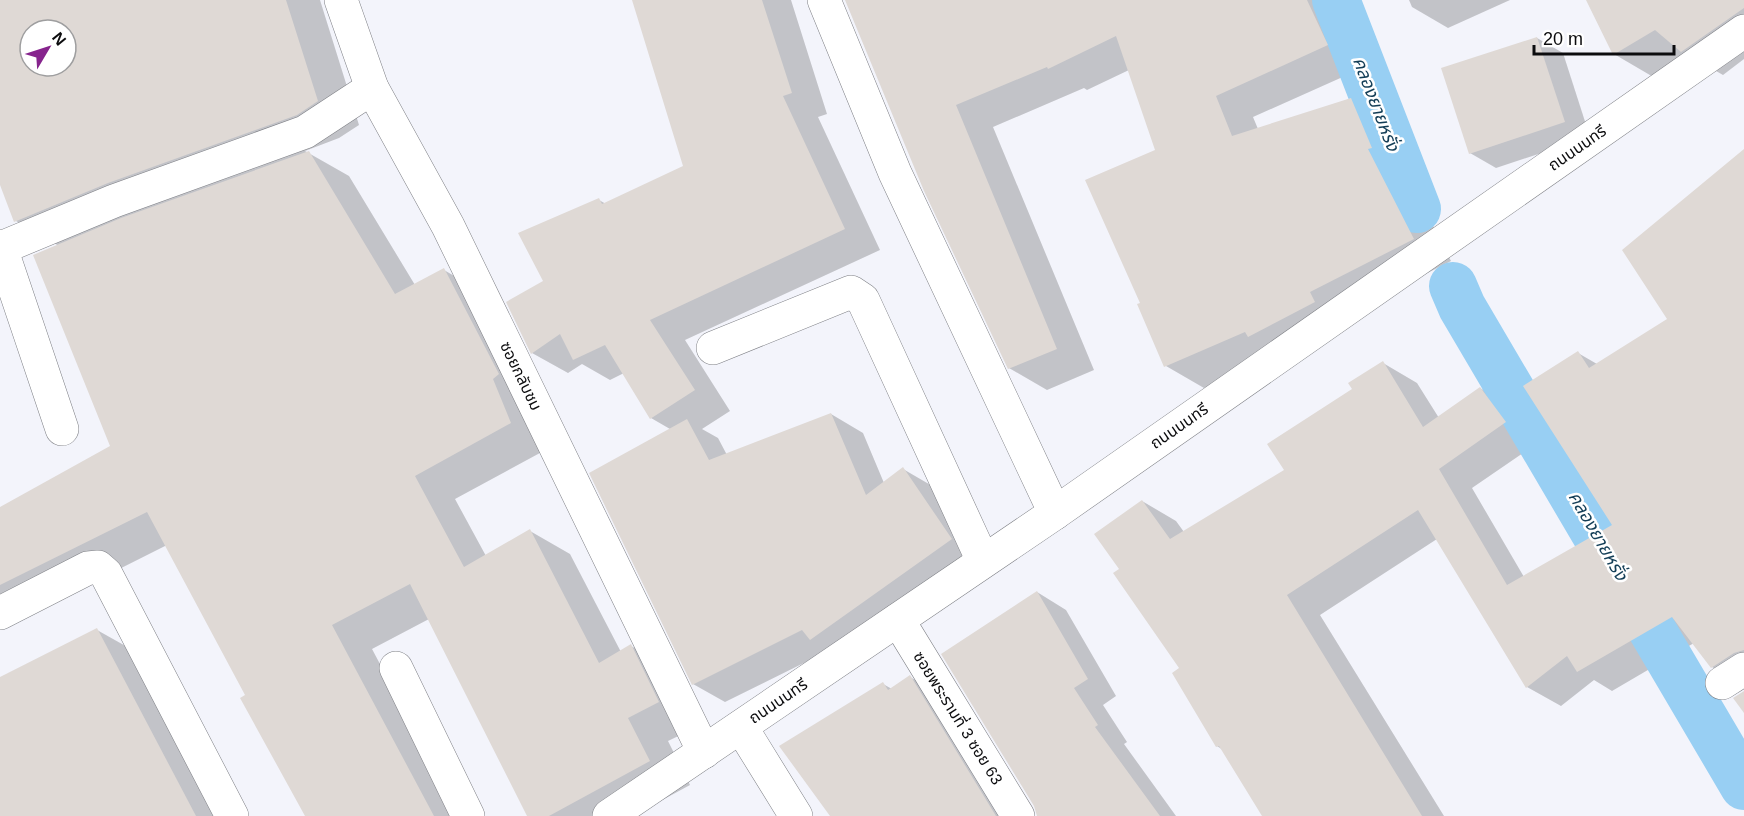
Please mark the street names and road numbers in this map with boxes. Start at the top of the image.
street label: ถนนนนทรี [1545,122,1609,174]
street label: ซอยกลับชม [497,339,545,413]
street label: ถนนนนทรี [1147,400,1211,452]
street label: ซอยพระรามที่ 3 ซอย 63 [910,647,1008,788]
street label: ถนนนนทรี [746,675,810,727]

